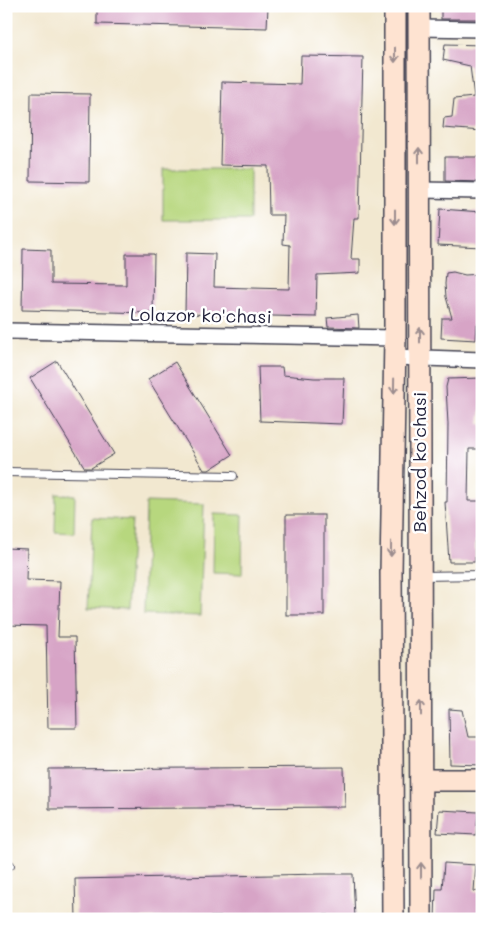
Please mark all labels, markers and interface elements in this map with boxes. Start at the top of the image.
one-way arrow [390,46,400,63]
one-way arrow [414,147,424,164]
one-way arrow [390,209,400,225]
street label: Lolazor ko'chasi [130,302,272,328]
one-way arrow [415,327,425,344]
one-way arrow [389,378,399,394]
street label: Behzod ko'chasi [407,392,431,532]
one-way arrow [386,540,396,557]
one-way arrow [416,700,425,716]
one-way arrow [416,862,426,878]

